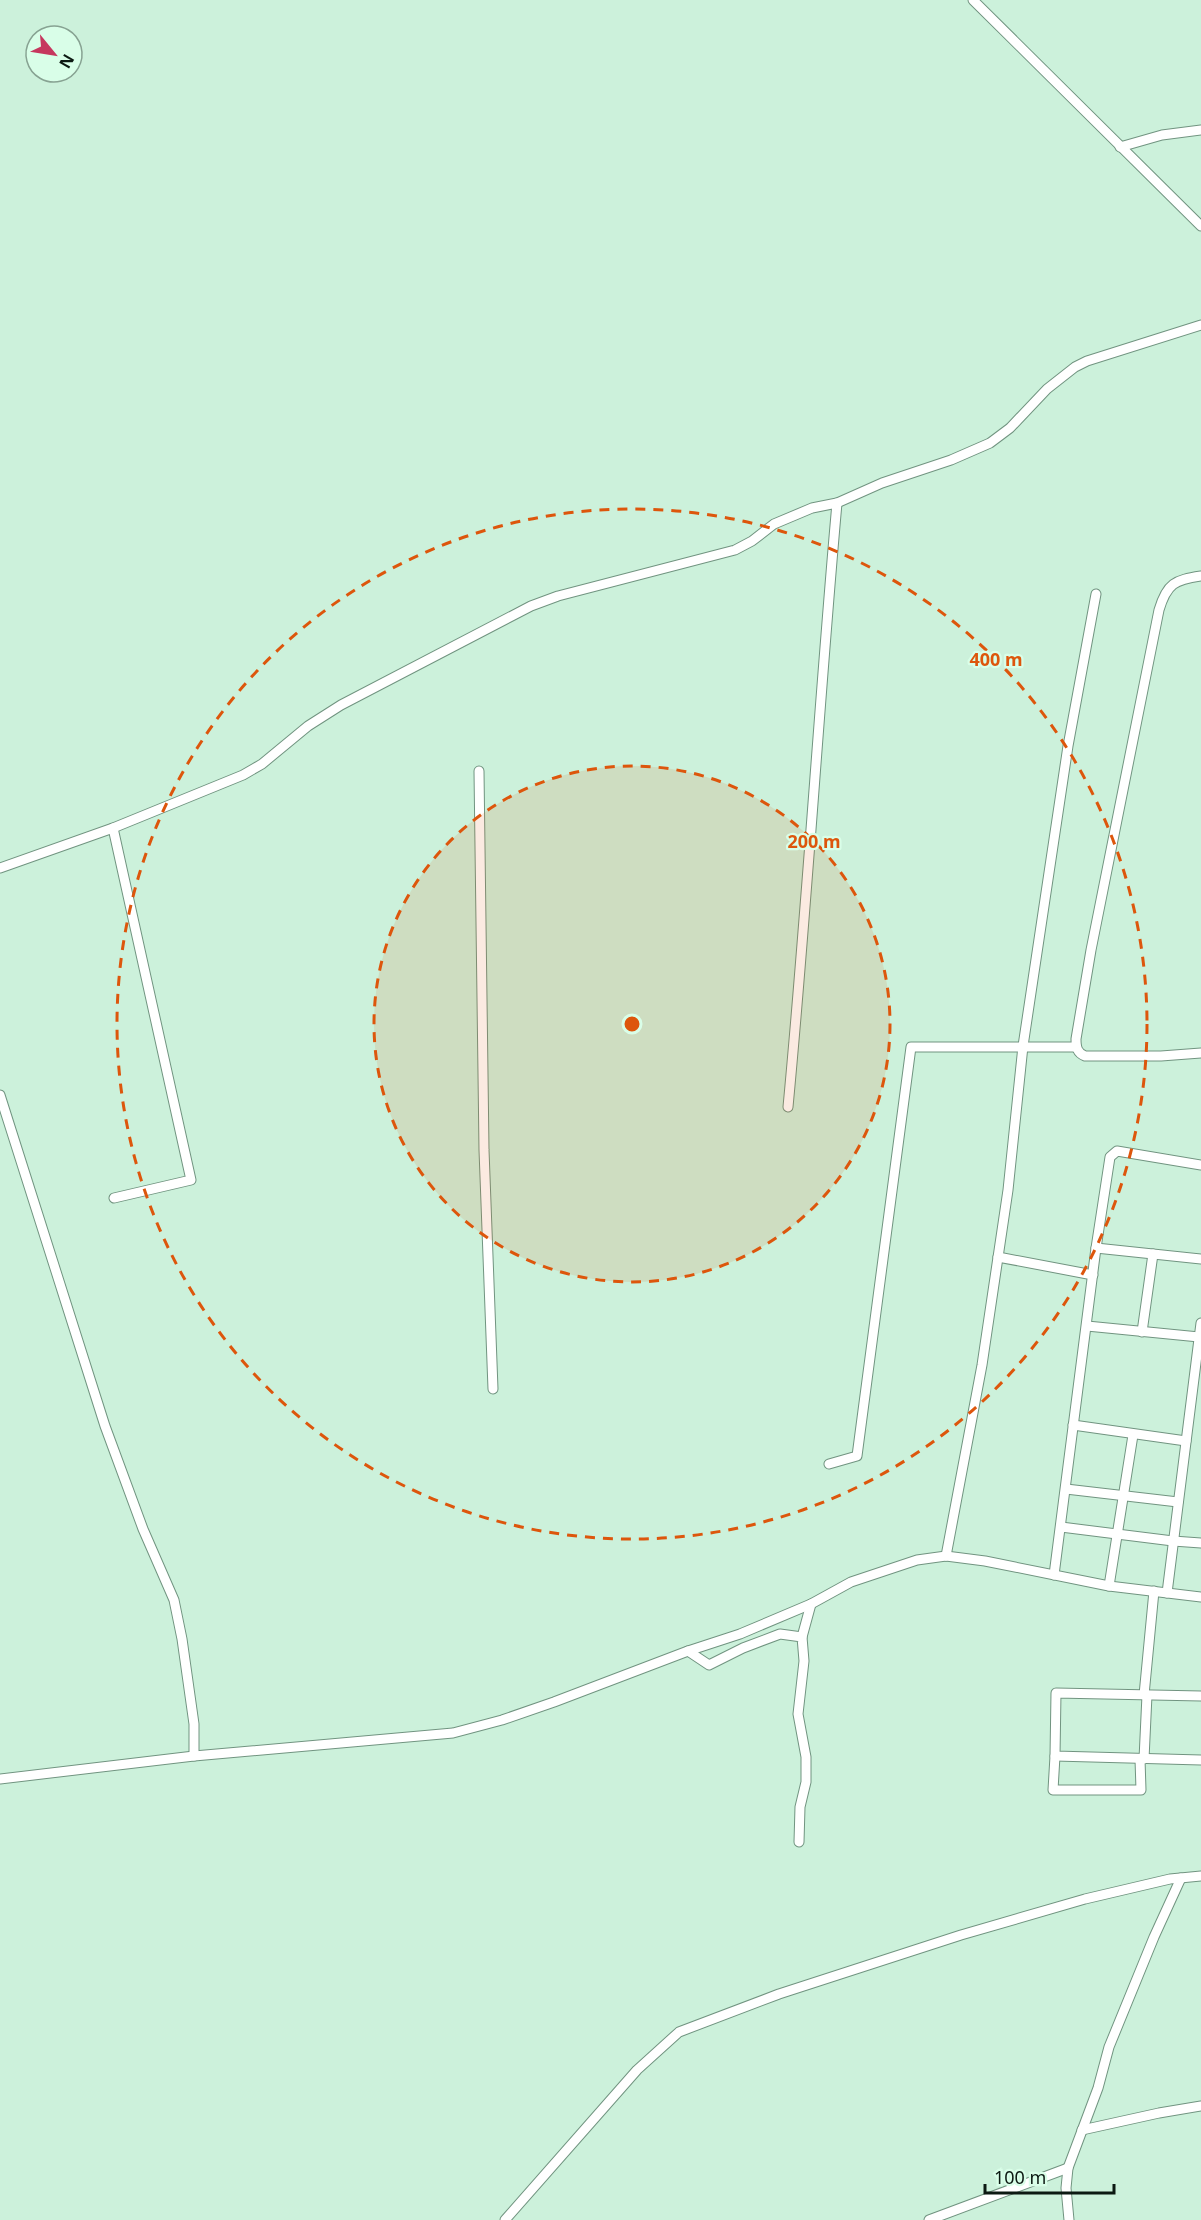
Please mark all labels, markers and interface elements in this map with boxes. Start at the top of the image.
north arrow [24,24,84,84]
text: N [54,50,80,73]
text: 400 m [969,647,1023,671]
text: 200 m [787,829,841,853]
centre of rings [622,1014,642,1034]
scale bar [985,2157,1114,2195]
text: 100 m [994,2165,1046,2189]

